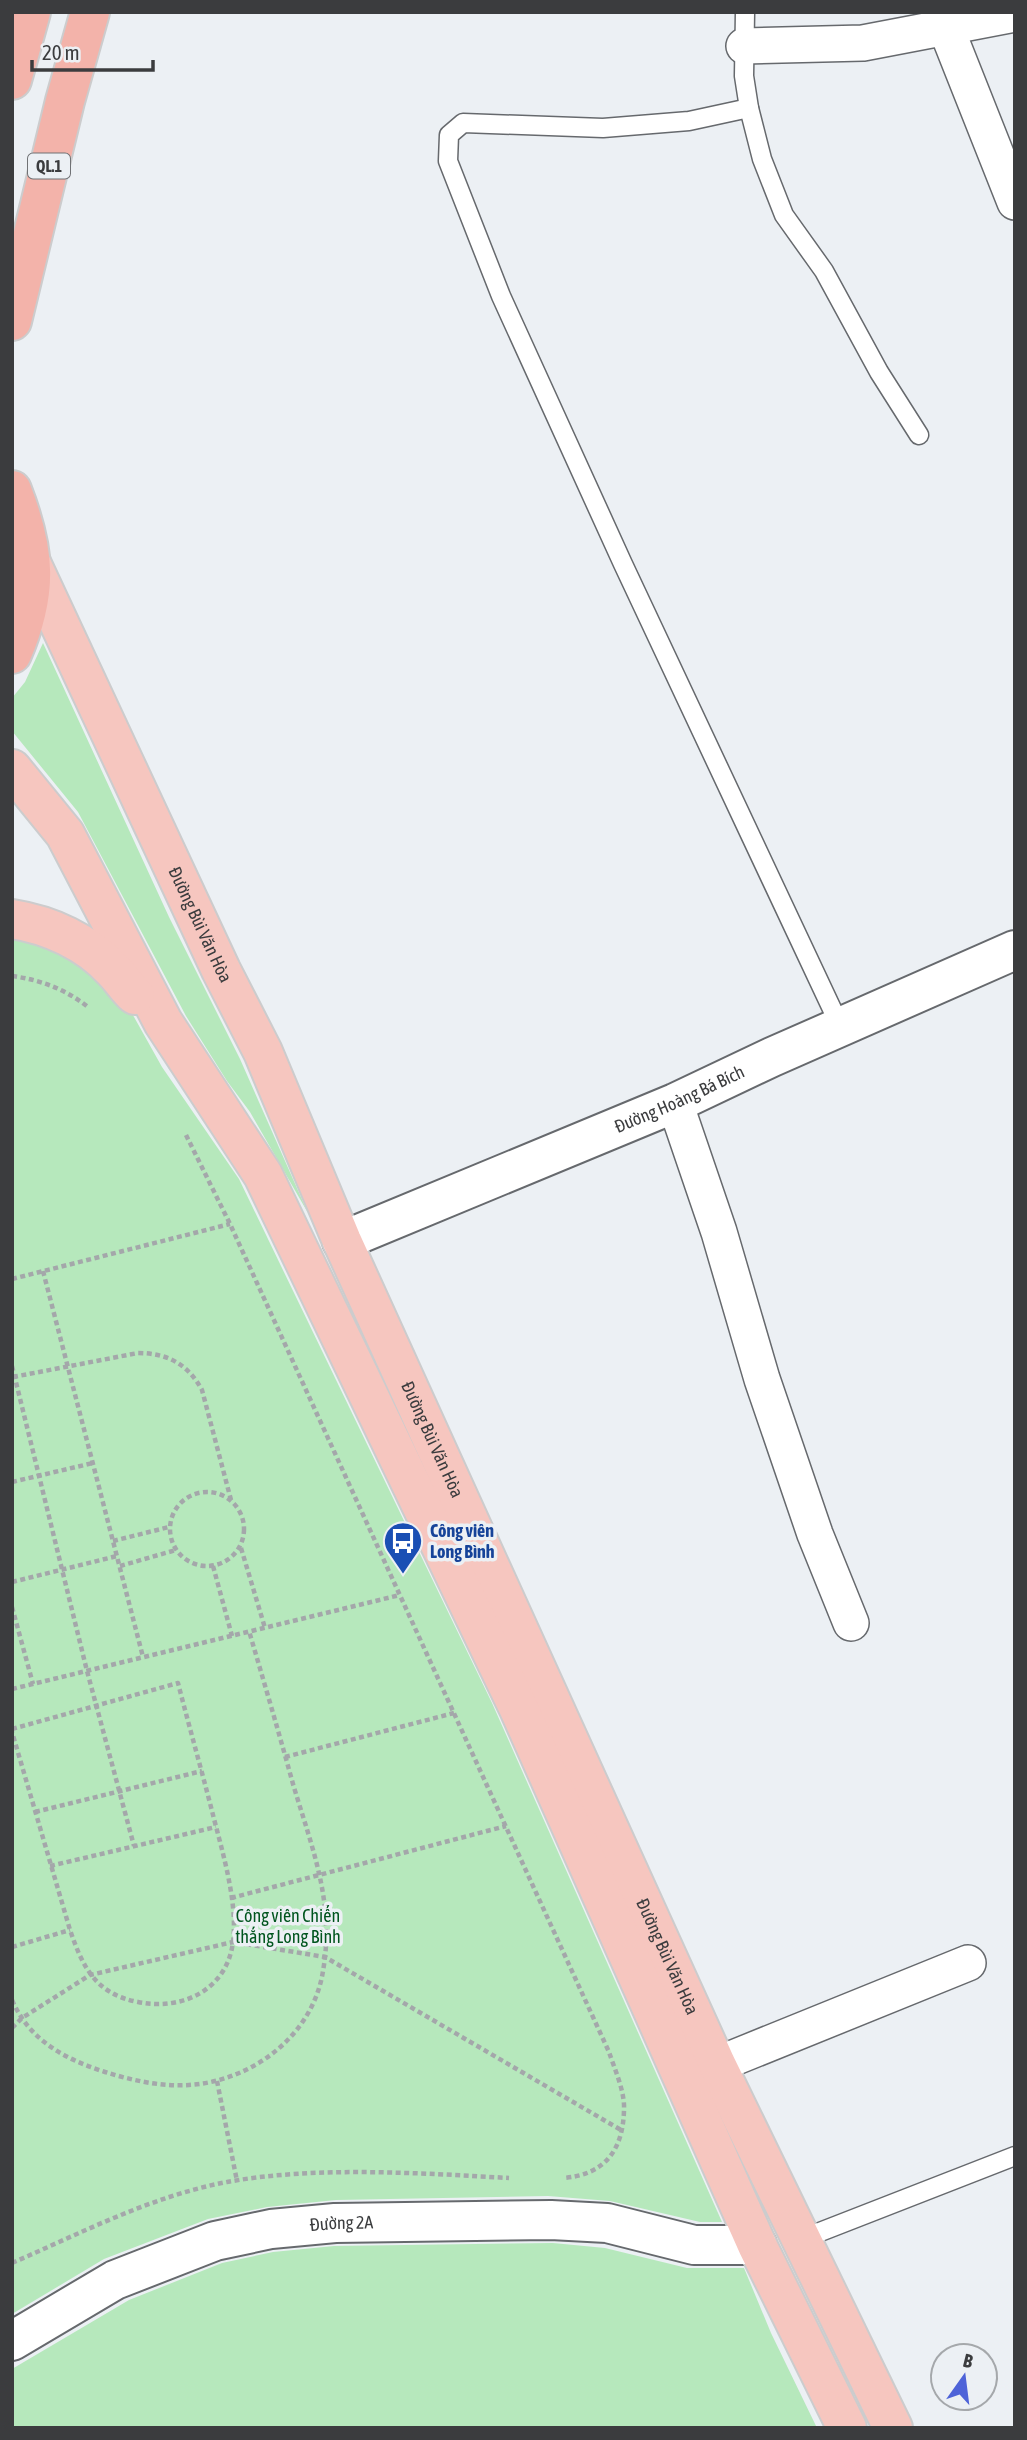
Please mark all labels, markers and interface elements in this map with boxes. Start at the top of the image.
scale bar [32,28,152,72]
text: 20 m [42,40,80,64]
road number: QL.1 [28,154,70,178]
street label: Đường Bùi Văn Hòa [164,863,237,986]
street label: Đường Hoàng Bá Bích [611,1061,748,1137]
street label: Đường Bùi Văn Hòa [397,1378,468,1501]
bus stop icon: Công viên Long Bình [382,1520,424,1575]
place label: Công viên Long Bình [430,1520,495,1562]
street label: Đường Bùi Văn Hòa [632,1895,703,2018]
park label: Công viên Chiến thắng Long Bình [235,1904,341,1947]
street label: Đường 2A [309,2211,373,2235]
north arrow [929,2342,999,2412]
text: B [961,2349,975,2372]

